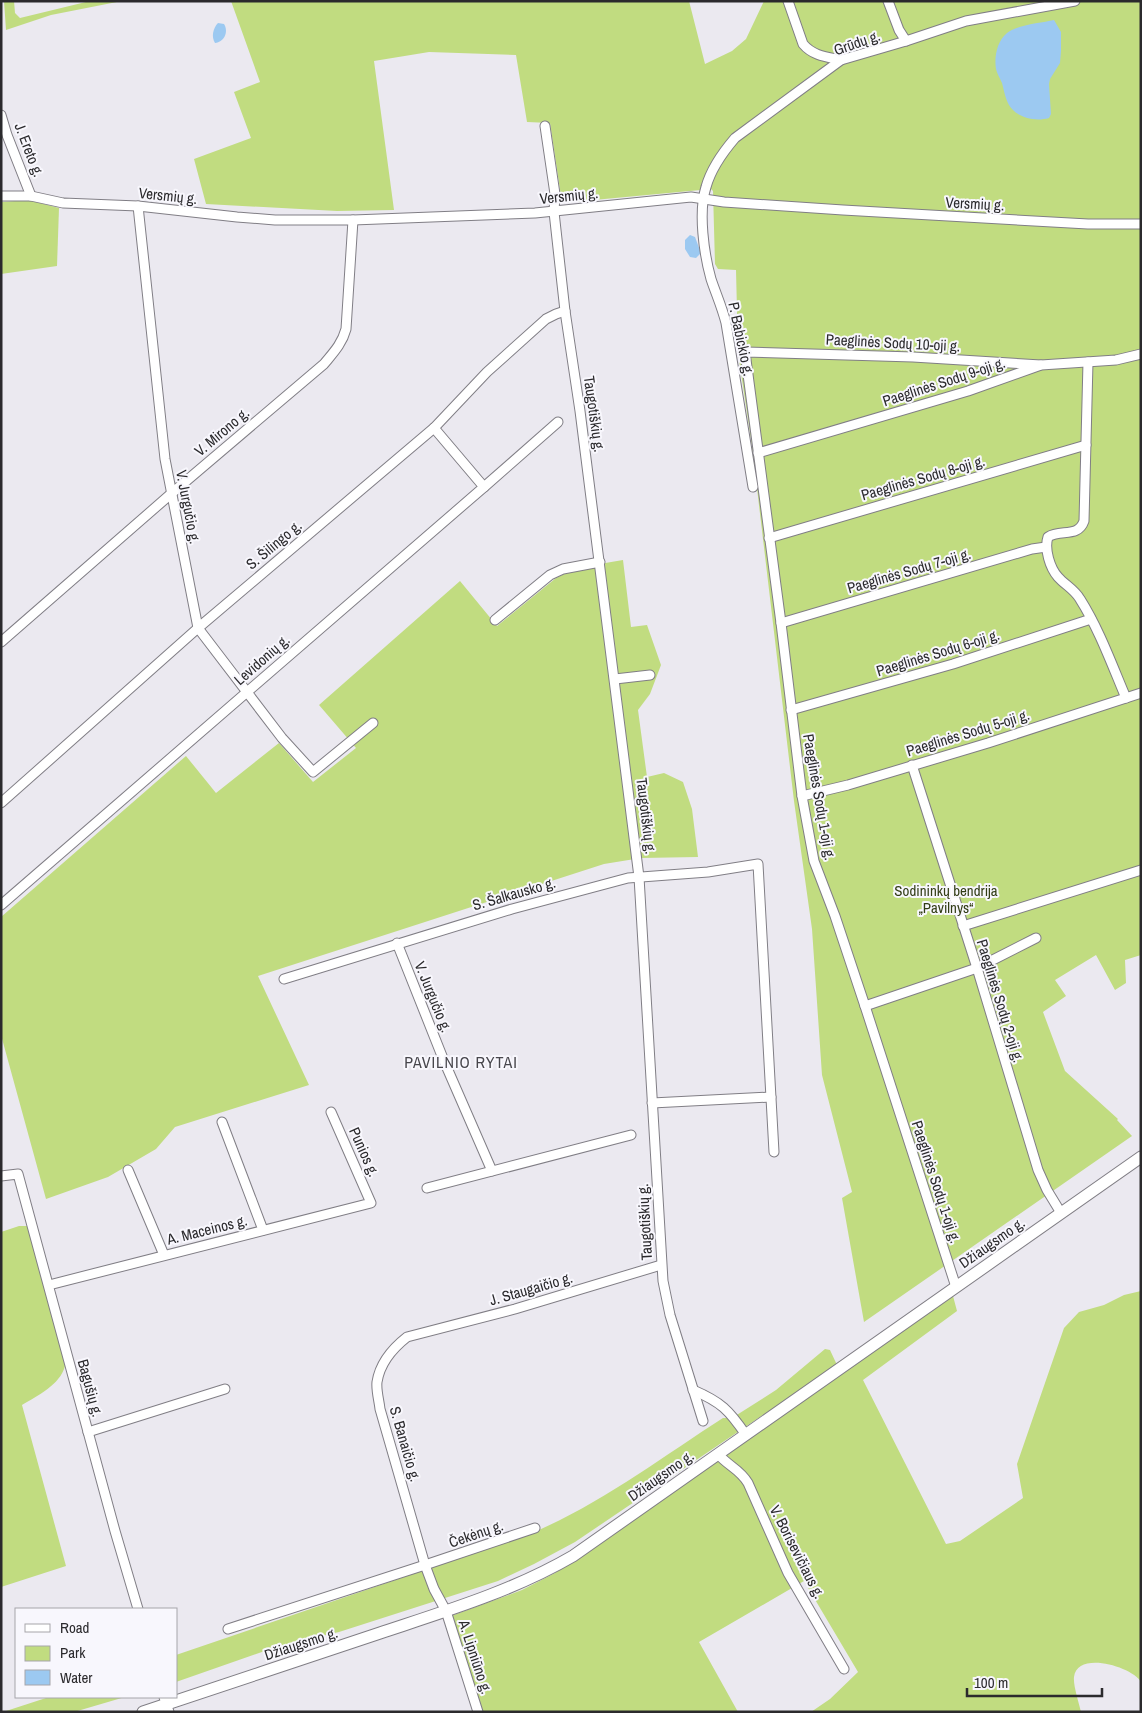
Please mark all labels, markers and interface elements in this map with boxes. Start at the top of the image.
street label: Grūdų g. [831,25,883,60]
street label: J. Ereto g. [10,120,49,180]
street label: Versmių g. [138,182,198,209]
street label: Versmių g. [539,182,599,209]
street label: Versmių g. [945,191,1005,216]
street label: P. Babickio g. [723,300,760,378]
street label: Paeglinės Sodų 10-oji g. [825,328,961,357]
street label: Paeglinės Sodų 9-oji g. [880,352,1008,411]
street label: Taugotiškių g. [579,374,610,453]
street label: V. Mirono g. [190,402,254,461]
street label: Paeglinės Sodų 8-oji g. [858,450,987,505]
street label: V. Jurgučio g. [171,468,206,546]
street label: S. Šilingo g. [241,515,306,574]
street label: Paeglinės Sodų 7-oji g. [844,543,973,598]
street label: Paeglinės Sodų 6-oji g. [874,624,1002,681]
street label: Levidonių g. [229,629,294,690]
street label: Paeglinės Sodų 5-oji g. [904,704,1032,761]
street label: Paeglinės Sodų 1-oji g. [798,732,841,862]
street label: Taugotiškių g. [631,777,662,855]
street label: S. Šalkausko g. [470,872,558,915]
park label: Sodininkų bendrija „Pavilnys“ [894,880,998,918]
street label: Paeglinės Sodų 2-oji g. [972,937,1029,1065]
street label: V. Jurgučio g. [410,958,457,1035]
district label: PAVILNIO RYTAI [404,1051,518,1073]
street label: Paeglinės Sodų 1-oji g. [907,1118,966,1246]
street label: Punios g. [344,1124,385,1180]
street label: Taugotiškių g. [632,1183,657,1261]
street label: A. Maceinos g. [164,1209,249,1250]
street label: Džiaugsmo g. [955,1212,1029,1273]
street label: J. Staugaičio g. [487,1267,575,1310]
street label: Bagušių g. [73,1357,108,1419]
street label: S. Banaičio g. [385,1404,426,1484]
street label: Džiaugsmo g. [624,1445,698,1506]
street label: V. Borisevičiaus g. [765,1502,830,1602]
street label: Čekėnų g. [446,1514,506,1553]
legend [15,1608,178,1698]
street label: A. Lipniūno g. [453,1616,497,1697]
text: Road [60,1617,89,1638]
street label: Džiaugsmo g. [262,1622,340,1665]
text: Park [60,1642,86,1663]
scale bar [967,1666,1102,1698]
text: Water [60,1667,92,1688]
text: 100 m [974,1672,1008,1693]

